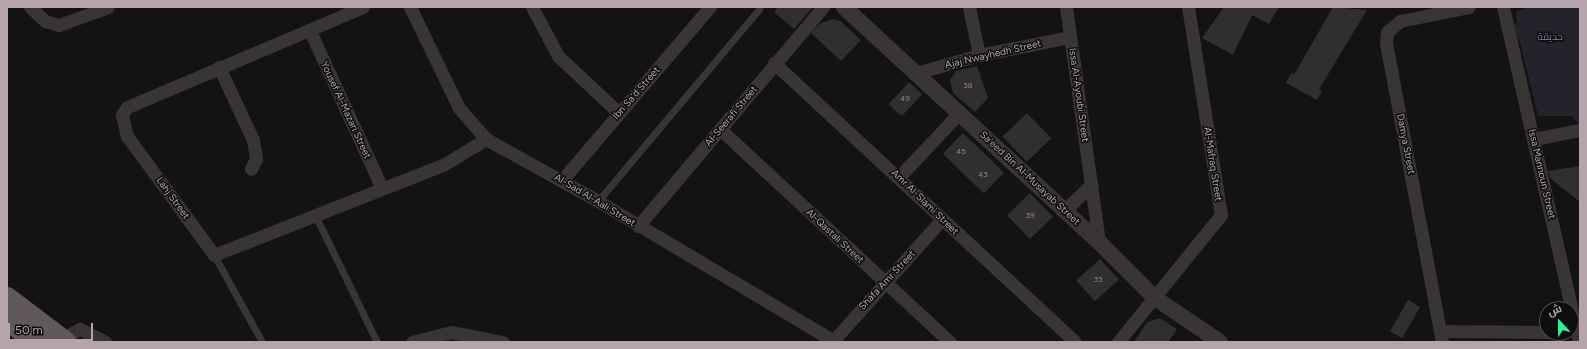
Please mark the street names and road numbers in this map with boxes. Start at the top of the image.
street label: Ajaj Nwayhedh Street [944,37,1042,71]
street label: Issa Al-Ayoubi Street [1066,47,1092,143]
street label: Yousef Al-Mazari Street [318,59,374,161]
street label: Ibn Sa'd Street [610,64,662,122]
street label: Al-Seerafi Street [702,83,760,149]
street label: Damya Street [1394,113,1418,175]
street label: Al-Mafraq Street [1201,126,1225,202]
street label: Sa'eed Bin Al-Musayab Street [977,128,1083,228]
street label: Issa Mannoun Street [1526,128,1558,220]
street label: Amr Al-Slami Street [889,167,961,237]
street label: Al-Sad Al-Aali Street [552,171,638,229]
street label: Lahj Street [154,175,192,221]
street label: Al-Qastali Street [804,206,866,266]
street label: Shafa Amr Street [856,248,918,312]

